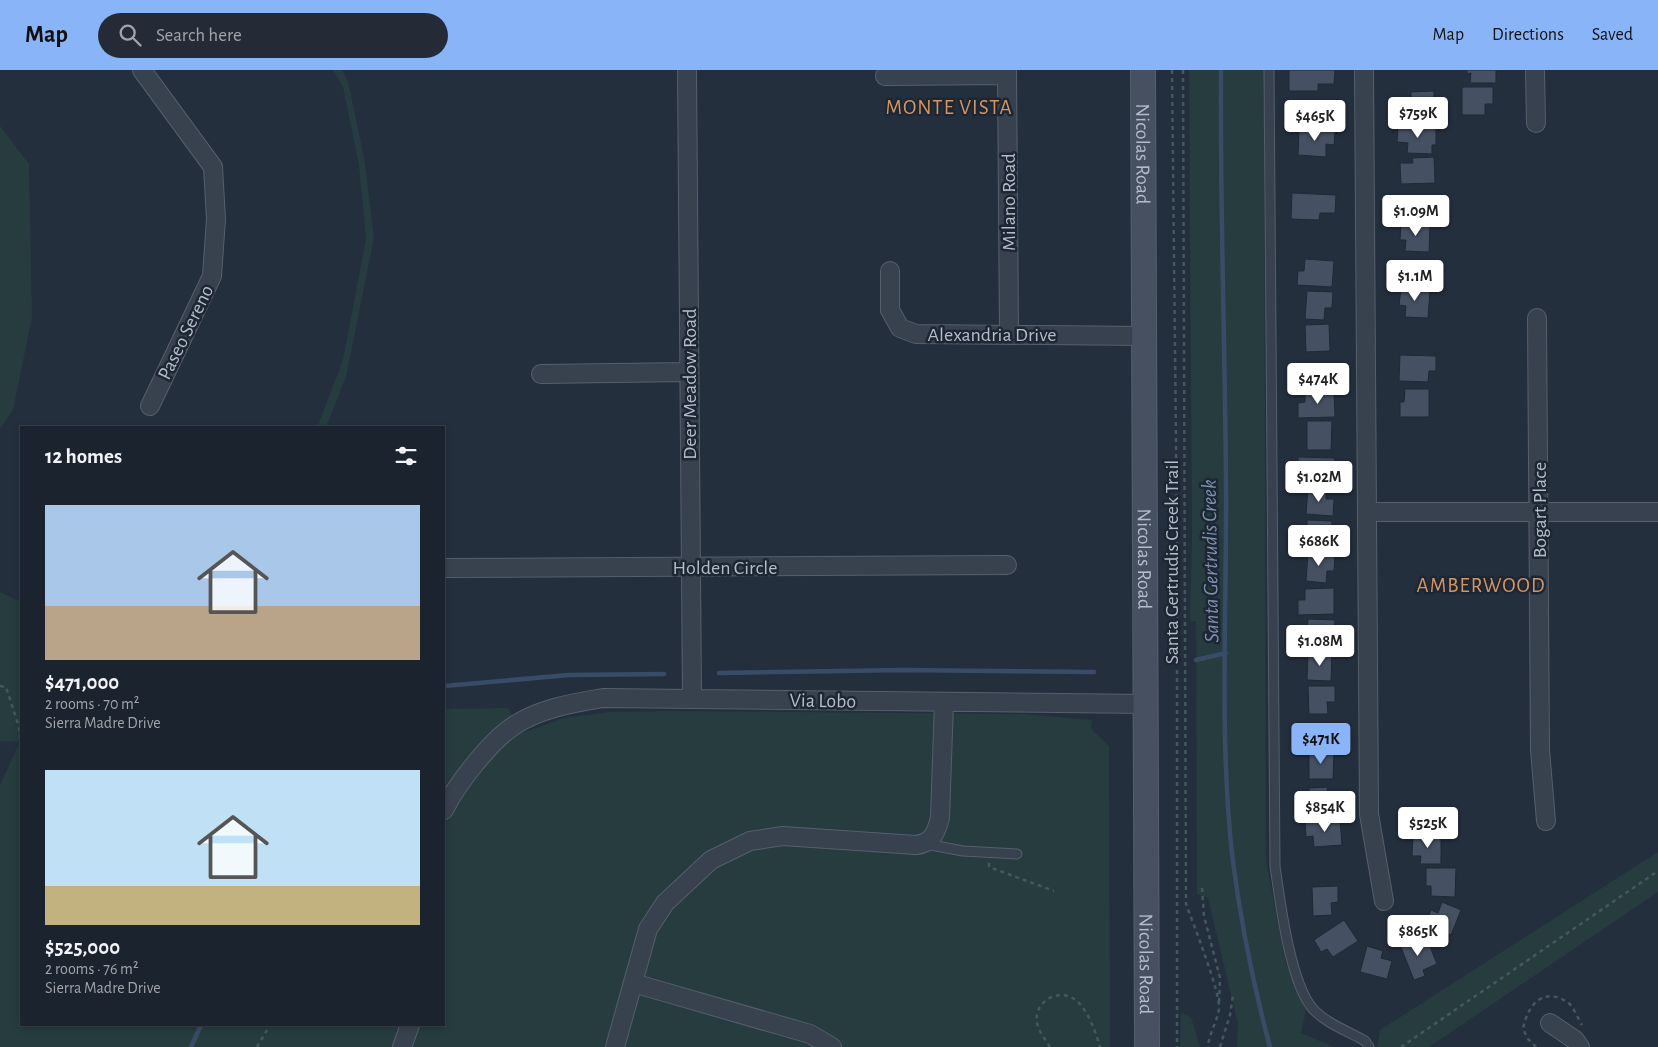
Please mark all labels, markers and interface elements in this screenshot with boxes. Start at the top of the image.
search box [98,13,448,58]
icon: search [116,21,144,49]
text: Map [25,23,68,47]
text: Search here [156,26,242,45]
text: Map [1433,26,1464,44]
text: Directions [1492,26,1564,44]
text: Saved [1592,26,1633,44]
district label: MONTE VISTA [885,97,1013,118]
pin: $759K [1383,97,1453,139]
pin: $465K [1280,100,1350,142]
street label: Nicolas Road [1132,104,1153,204]
text: $759K [1399,105,1437,121]
text: $465K [1295,108,1335,124]
street label: Milano Road [999,153,1019,251]
pin: $1.09M [1375,194,1457,237]
text: $1.09M [1393,203,1439,219]
pin: $1.1M [1380,260,1450,302]
text: $1.1M [1397,268,1433,284]
street label: Paseo Sereno [154,282,217,383]
street label: Deer Meadow Road [680,308,700,460]
street label: Alexandria Drive [927,325,1057,345]
pin: $474K [1283,362,1353,405]
text: $474K [1298,371,1338,387]
icon: filters [392,442,420,470]
text: 12 homes [45,446,122,467]
street label: Santa Gertrudis Creek Trail [1162,460,1182,664]
pin: $1.02M [1278,460,1360,503]
street label: Bogart Place [1530,462,1550,558]
text: $1.02M [1296,469,1342,485]
water label: Santa Gertrudis Creek [1199,479,1222,643]
street label: Nicolas Road [1134,509,1154,609]
pin: $686K [1284,524,1354,567]
text: $686K [1299,533,1339,549]
icon: home [188,537,278,627]
street label: Holden Circle [673,558,777,578]
district label: AMBERWOOD [1417,575,1545,596]
pin: $1.08M [1279,624,1361,667]
text: $1.08M [1297,633,1343,649]
text: $471,000 [45,672,119,693]
street label: Via Lobo [790,690,856,712]
text: 2 rooms · 70 m² [45,696,139,712]
text: Sierra Madre Drive [45,715,161,731]
pin: $471K [1286,722,1356,765]
text: $471K [1302,731,1340,747]
pin: $854K [1290,790,1360,833]
text: $854K [1305,799,1345,815]
icon: home [188,802,278,892]
pin: $525K [1393,806,1463,849]
text: $525K [1409,815,1447,831]
street label: Nicolas Road [1135,914,1156,1014]
pin: $865K [1383,914,1453,957]
text: $865K [1398,923,1438,939]
text: $525,000 [45,937,120,958]
text: 2 rooms · 76 m² [45,961,139,977]
text: Sierra Madre Drive [45,980,161,996]

